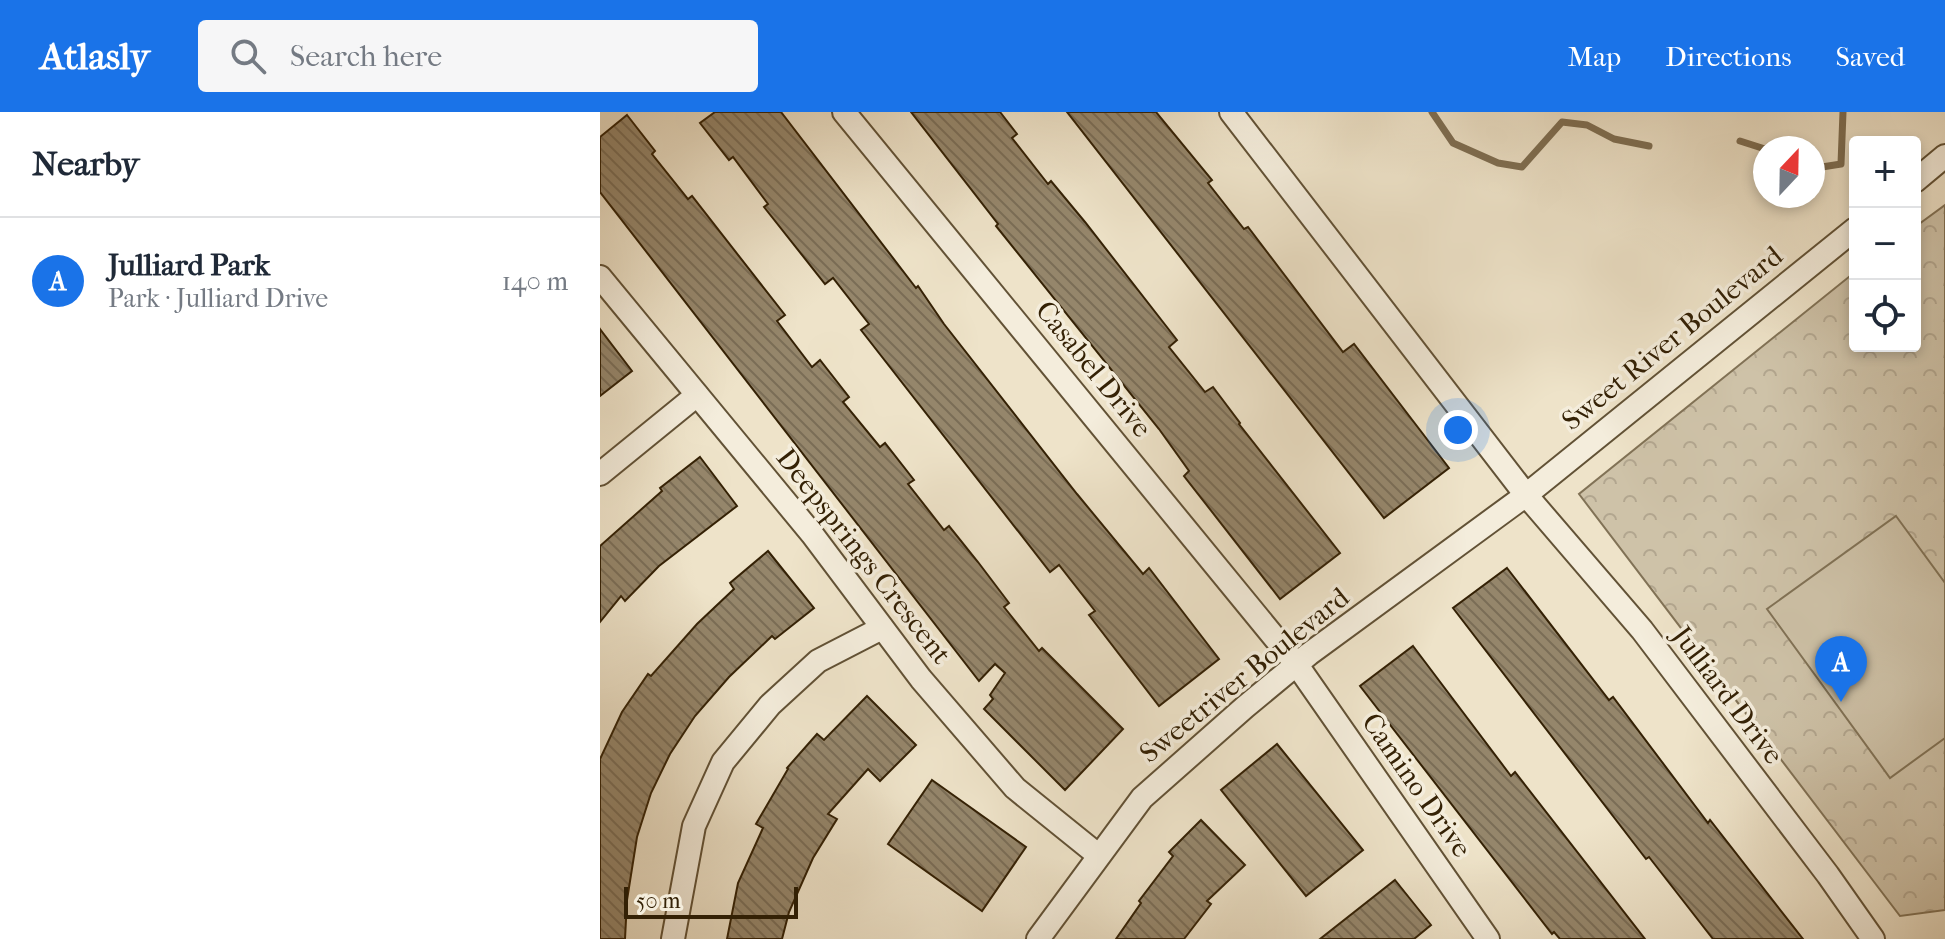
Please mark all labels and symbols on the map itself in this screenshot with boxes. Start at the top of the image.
north arrow [1753,136,1825,208]
street label: Sweet River Boulevard [1555,239,1789,437]
street label: Casabel Drive [1029,294,1159,444]
your location [1438,410,1478,450]
street label: Deepsprings Crescent [770,442,958,670]
street label: Sweetriver Boulevard [1133,580,1356,769]
street label: Julliard Drive [1664,618,1791,770]
pin: A [1815,636,1867,702]
street label: Camino Drive [1355,707,1479,863]
scale bar [624,883,798,919]

